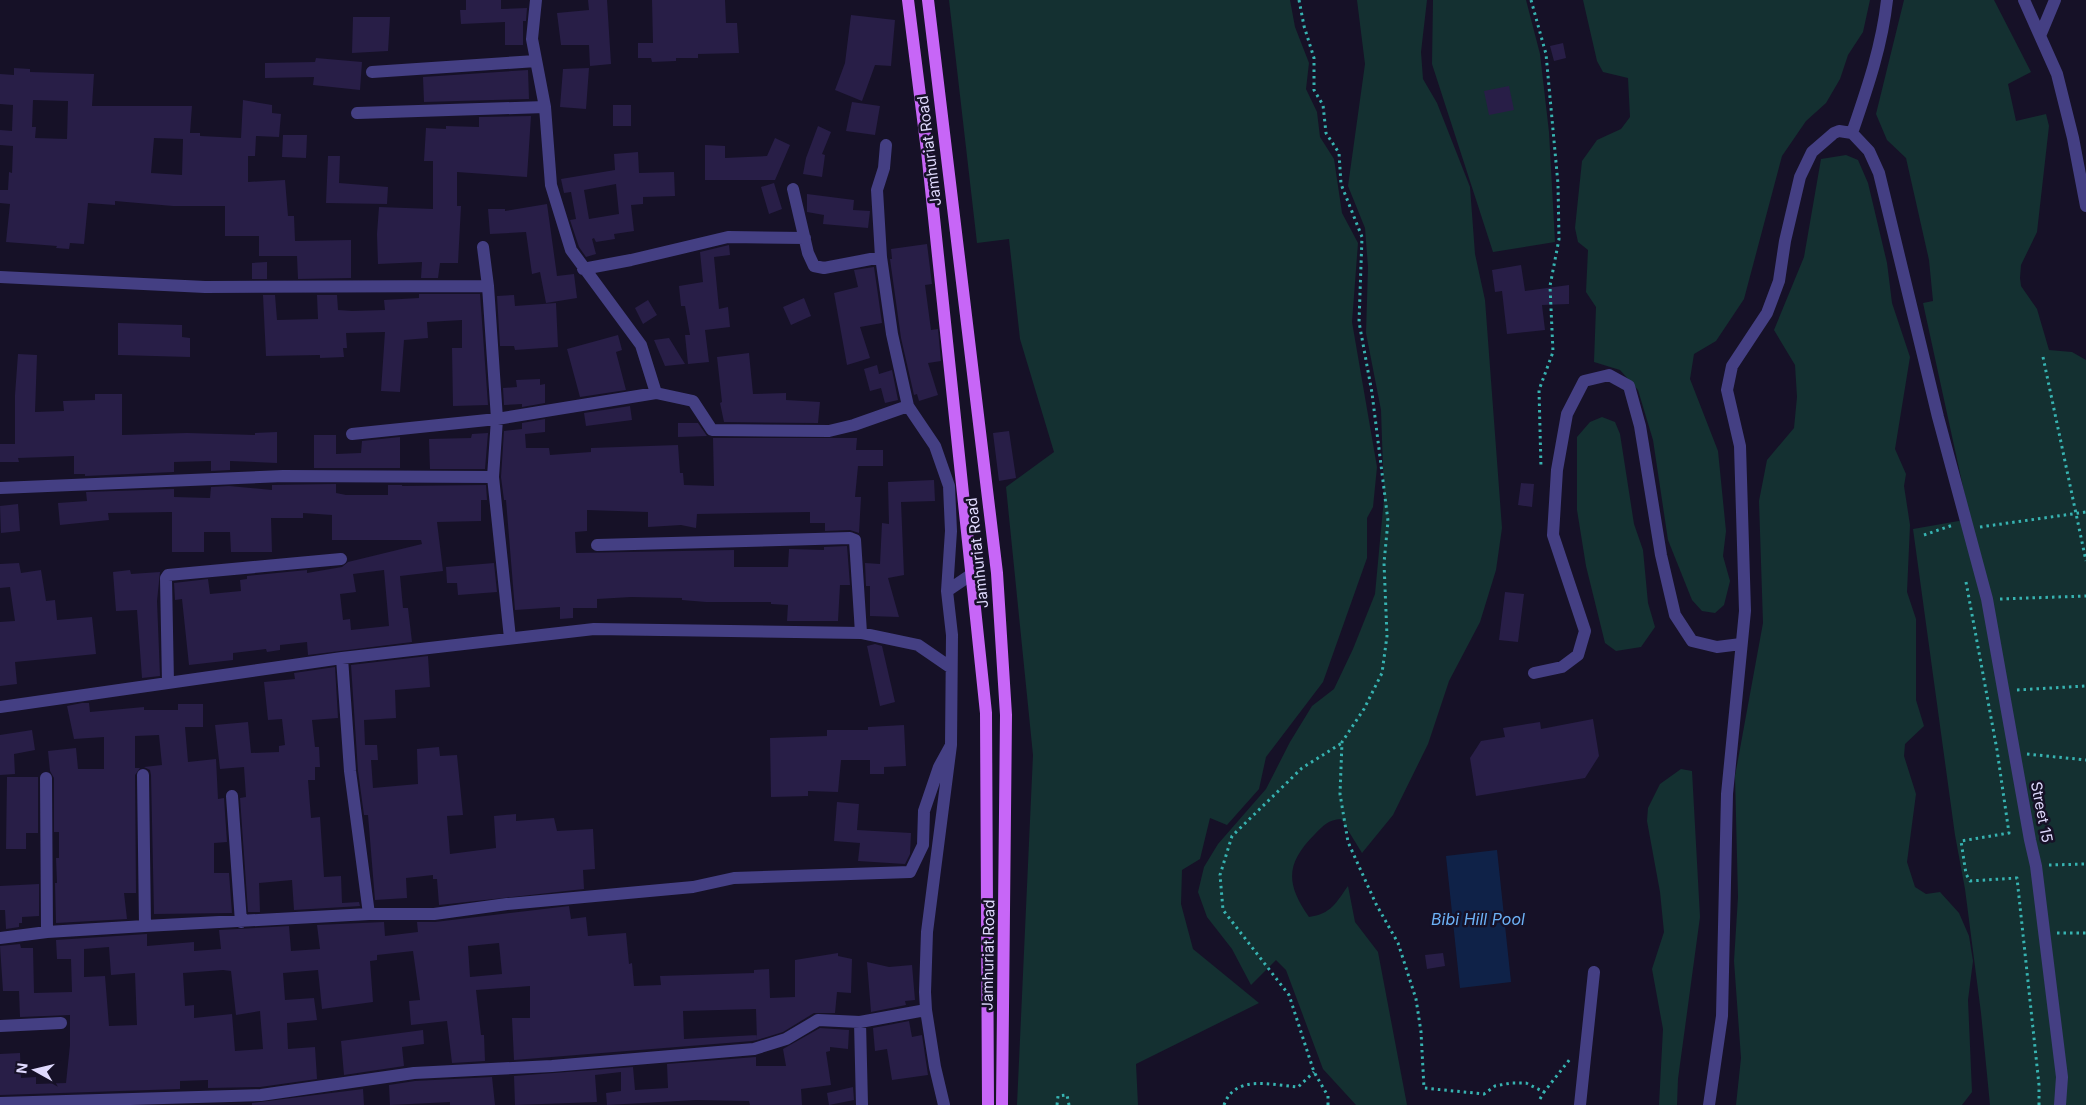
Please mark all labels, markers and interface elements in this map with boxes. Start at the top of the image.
street label: Jamhuriat Road [913,95,945,207]
street label: Jamhuriat Road [962,497,992,609]
street label: Street 15 [2027,780,2057,844]
street label: Jamhuriat Road [978,899,998,1011]
water label: Bibi Hill Pool [1431,909,1525,929]
north arrow [10,1045,60,1095]
text: N [12,1062,31,1075]

